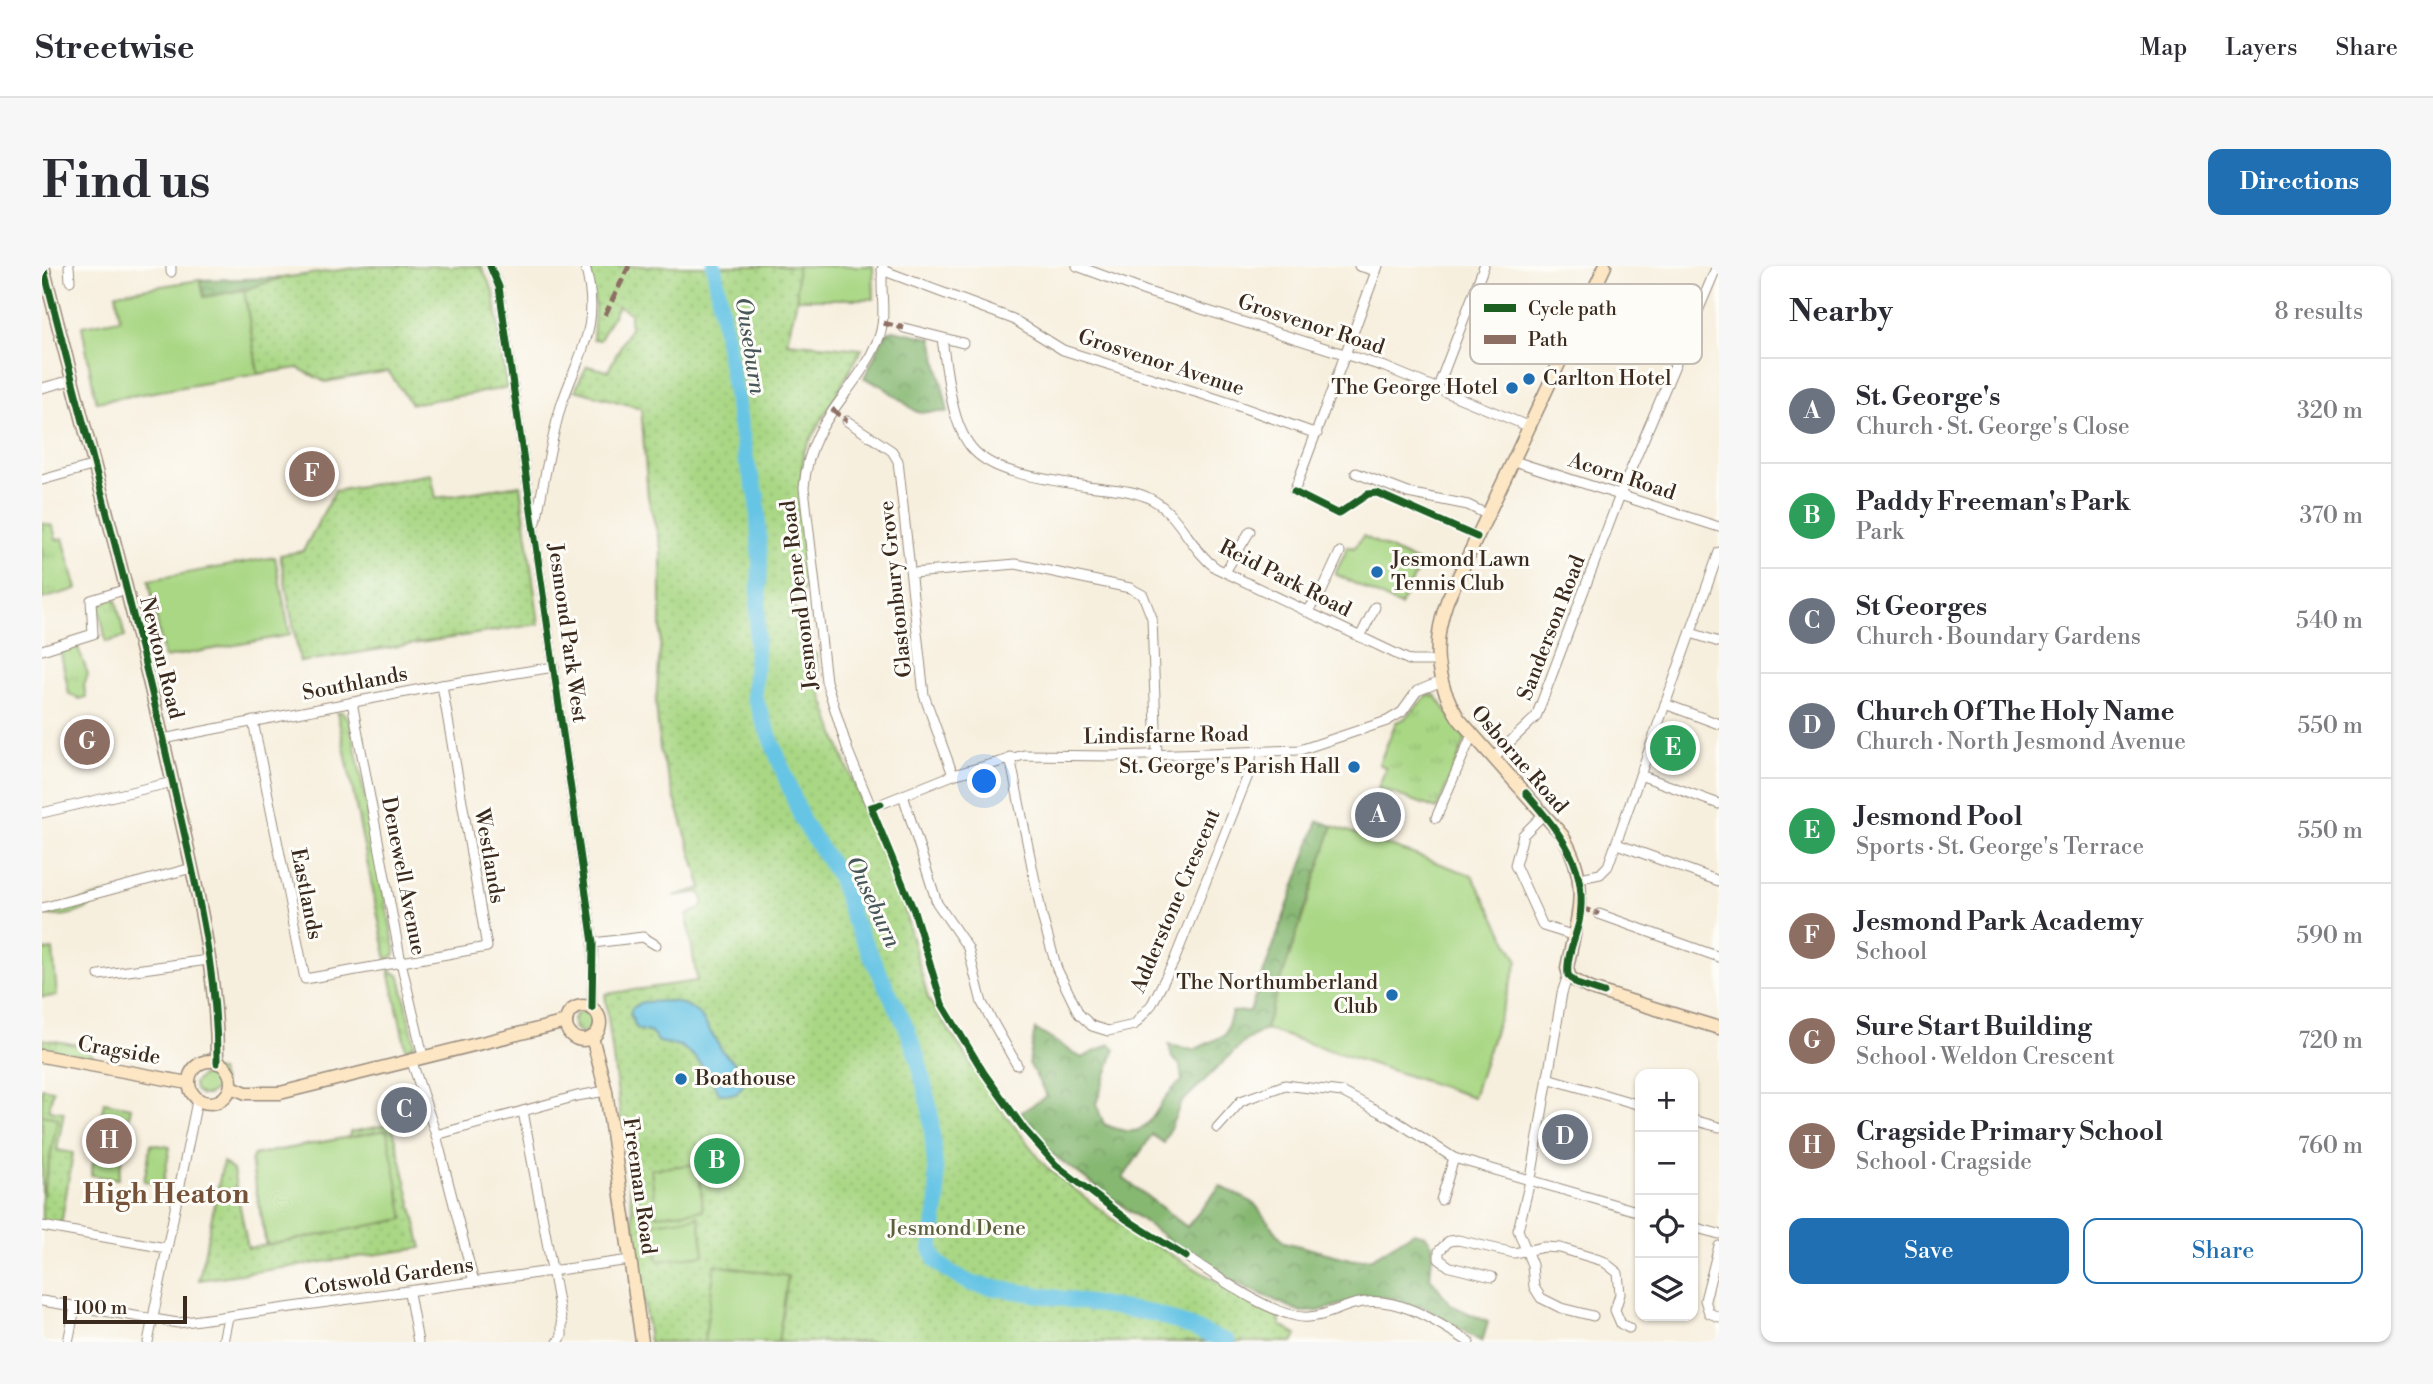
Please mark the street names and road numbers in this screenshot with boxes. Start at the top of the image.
street label: Grosvenor Road [1234,289,1388,361]
street label: Grosvenor Avenue [1075,324,1247,402]
street label: Acorn Road [1564,447,1679,507]
street label: Jesmond Dene Road [775,499,825,692]
street label: Glastonbury Grove [874,499,918,679]
street label: Reid Park Road [1215,535,1355,623]
street label: Jesmond Park West [541,541,593,725]
street label: Sanderson Road [1512,552,1592,704]
street label: Newton Road [133,594,189,722]
street label: Southlands [300,661,410,707]
street label: Osborne Road [1465,701,1573,820]
street label: Lindisfarne Road [1083,722,1249,750]
street label: Denewell Avenue [375,795,431,957]
street label: Adderstone Crescent [1125,804,1227,998]
street label: Westlands [468,806,510,905]
street label: Eastlands [284,846,328,942]
street label: Cragside [76,1031,162,1071]
street label: Freeman Road [617,1116,662,1256]
street label: Cotswold Gardens [303,1252,475,1302]

